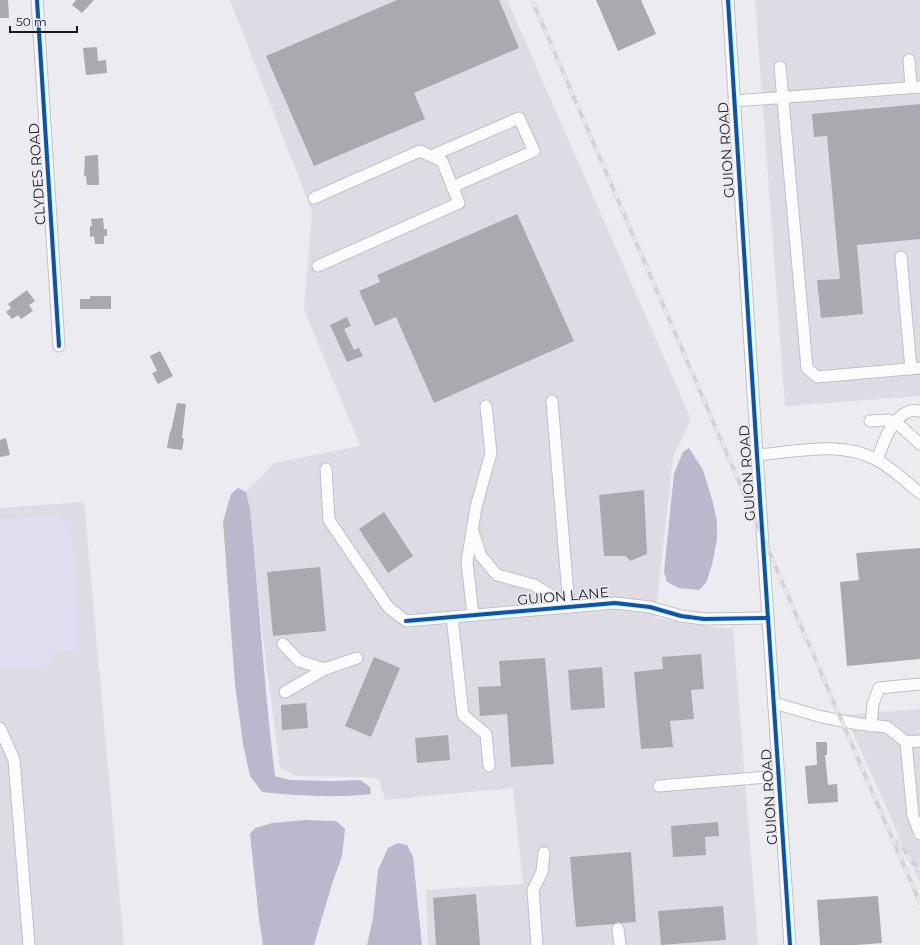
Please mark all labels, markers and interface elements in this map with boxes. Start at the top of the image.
scale bar [10,8,77,34]
text: 50 m [16,14,47,29]
street label: GUION ROAD [714,101,738,199]
street label: CLYDES ROAD [24,122,50,226]
street label: GUION ROAD [735,424,759,522]
street label: GUION LANE [516,583,610,609]
street label: GUION ROAD [757,748,781,846]

